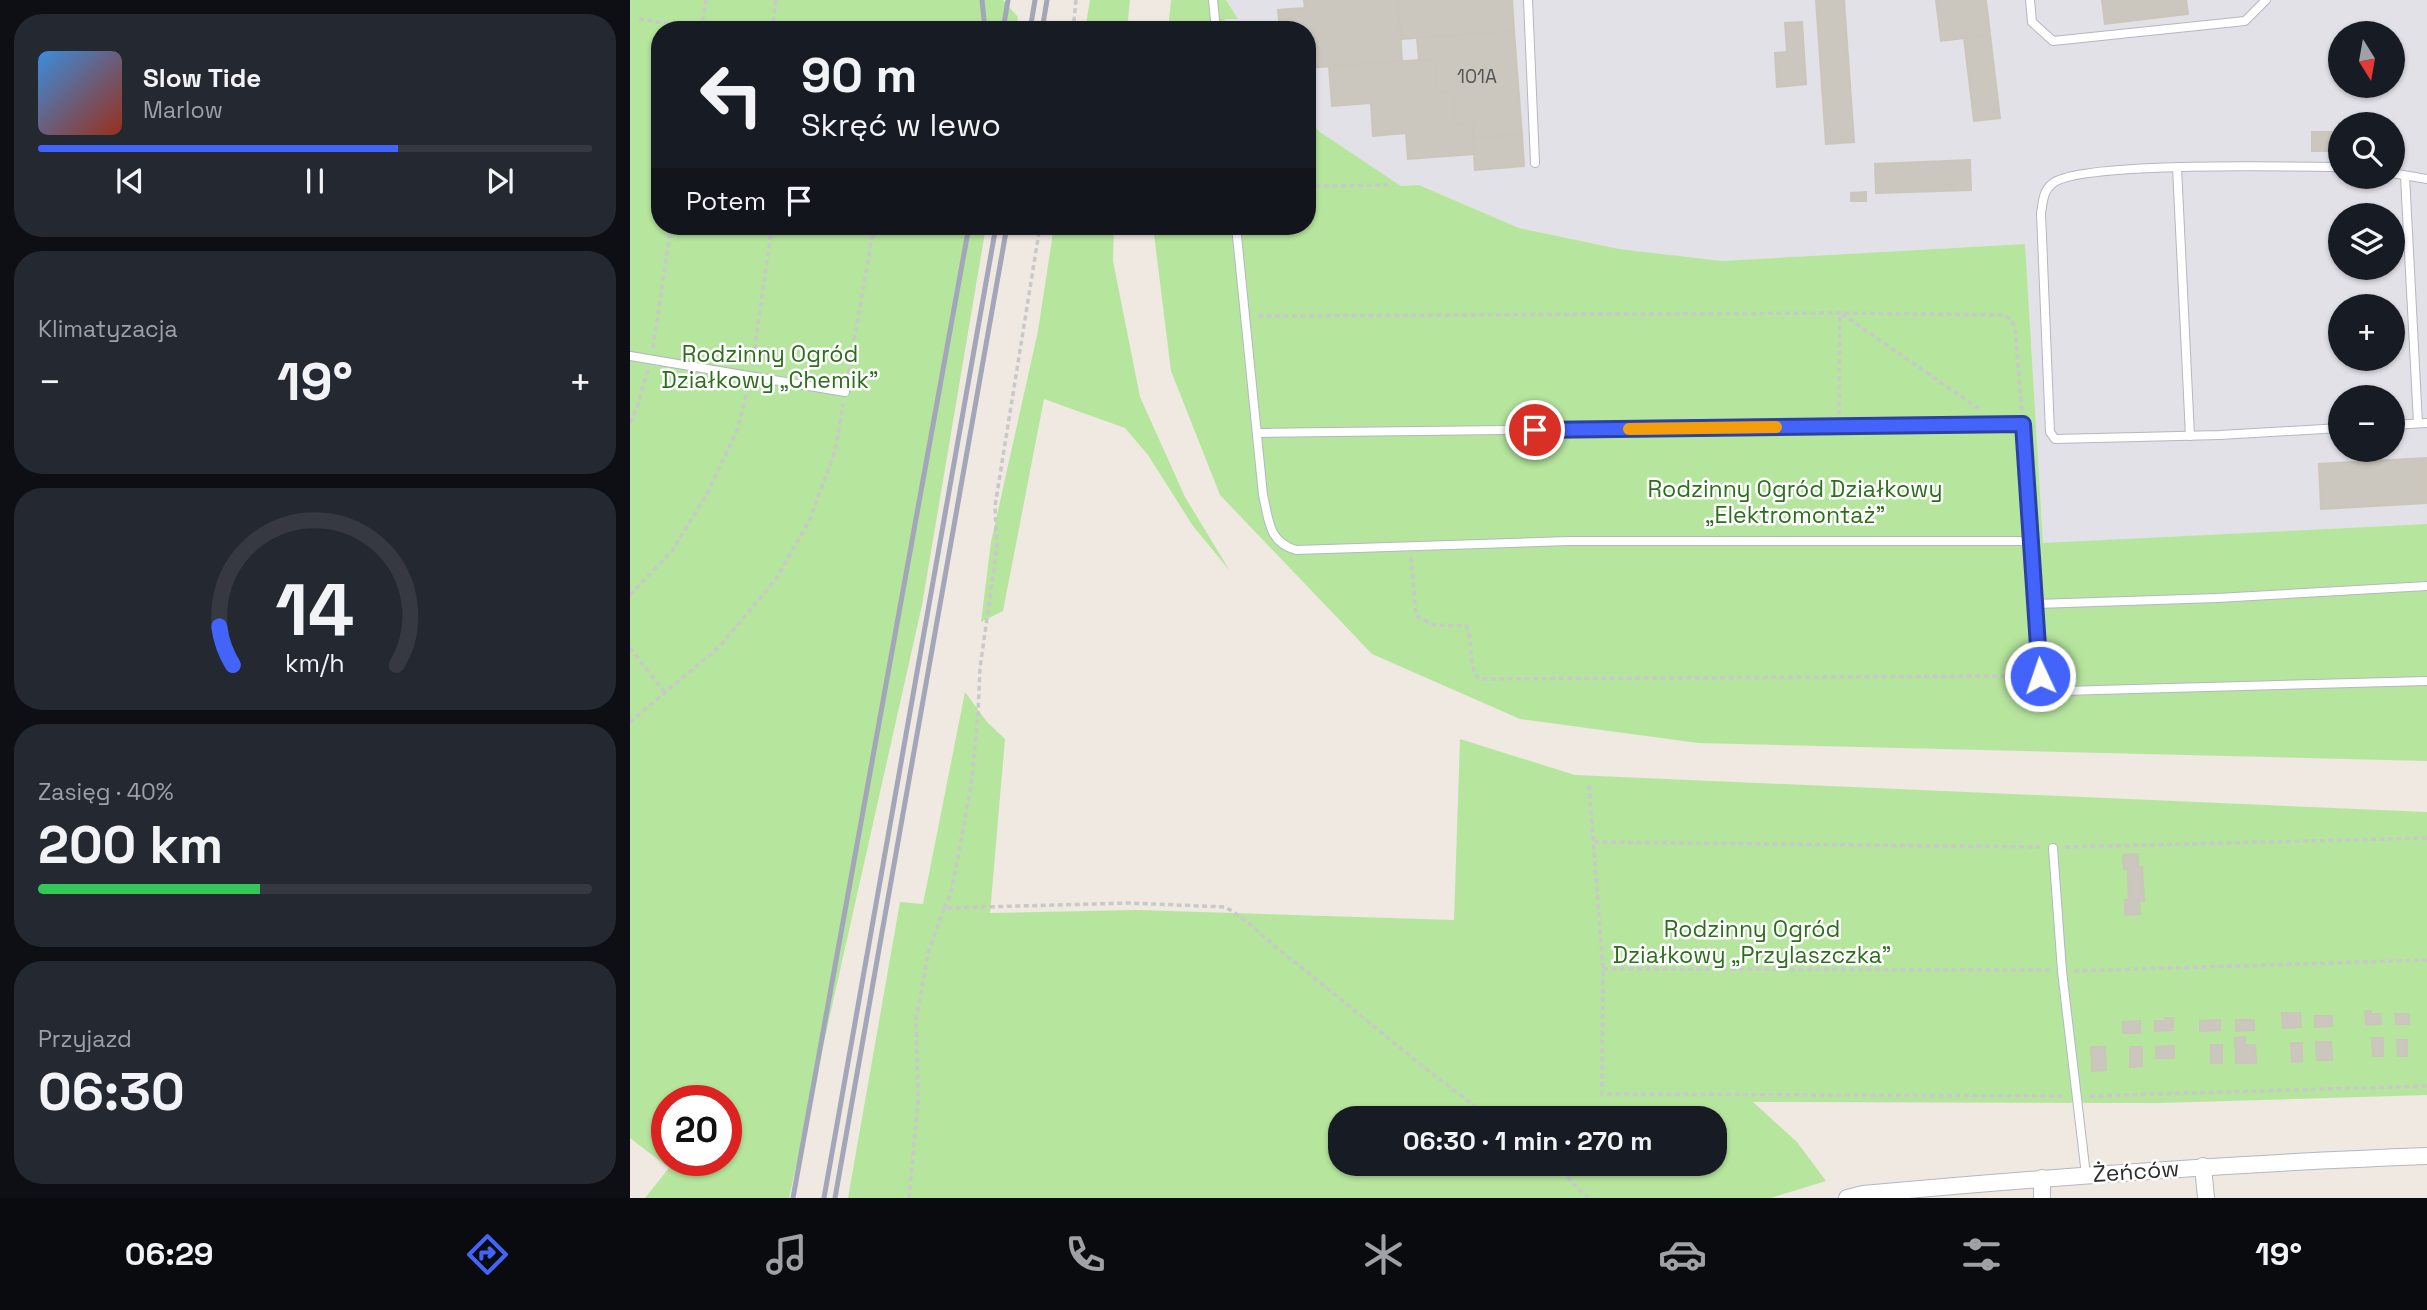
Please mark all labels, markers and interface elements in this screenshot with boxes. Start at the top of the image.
north arrow [2328,21,2404,98]
map controls [2328,21,2405,462]
text: 90 m [801,44,917,106]
icon: left [686,49,777,140]
text: Slow Tide [143,61,261,95]
house number: 101A [1457,64,1497,89]
text: Marlow [143,95,223,125]
text: Skręć w lewo [801,105,1001,145]
button: search [2328,112,2405,189]
icon: previous [111,162,149,200]
icon: pause [296,162,334,200]
icon: next [481,162,519,200]
icon: arrive [780,182,818,220]
text: Potem [686,184,766,218]
button: layers [2328,203,2405,280]
button: + [2328,294,2405,371]
text: Klimatyzacja [38,314,178,344]
park label: Rodzinny Ogród Działkowy „Chemik” [661,339,879,395]
text: 19° [277,349,353,415]
text: − [38,358,62,406]
text: + [568,358,592,406]
button: − [2328,385,2405,462]
pin [1505,400,1565,460]
icon: arrive [1516,411,1554,449]
park label: Rodzinny Ogród Działkowy „Elektromontaż” [1647,474,1943,530]
text: 14 [275,563,355,656]
position arrow [2003,639,2077,713]
text: km/h [285,647,345,679]
text: Zasięg · 40% [38,777,174,807]
text: 200 km [38,812,223,878]
park label: Rodzinny Ogród Działkowy „Przylaszczka” [1613,914,1891,970]
text: Przyjazd [38,1024,132,1054]
text: 06:30 [38,1059,185,1125]
speed limit sign: 20 [651,1085,742,1176]
text: 06:30 · 1 min · 270 m [1403,1124,1652,1158]
street label: Żeńców [2092,1153,2180,1189]
icon: directions [463,1230,512,1279]
icon: music [762,1230,811,1279]
icon: phone [1061,1230,1110,1279]
icon: climate [1359,1230,1408,1279]
icon: car [1658,1230,1707,1279]
icon: filters [1957,1230,2006,1279]
text: 06:29 [125,1234,214,1274]
text: 19° [2255,1234,2302,1274]

